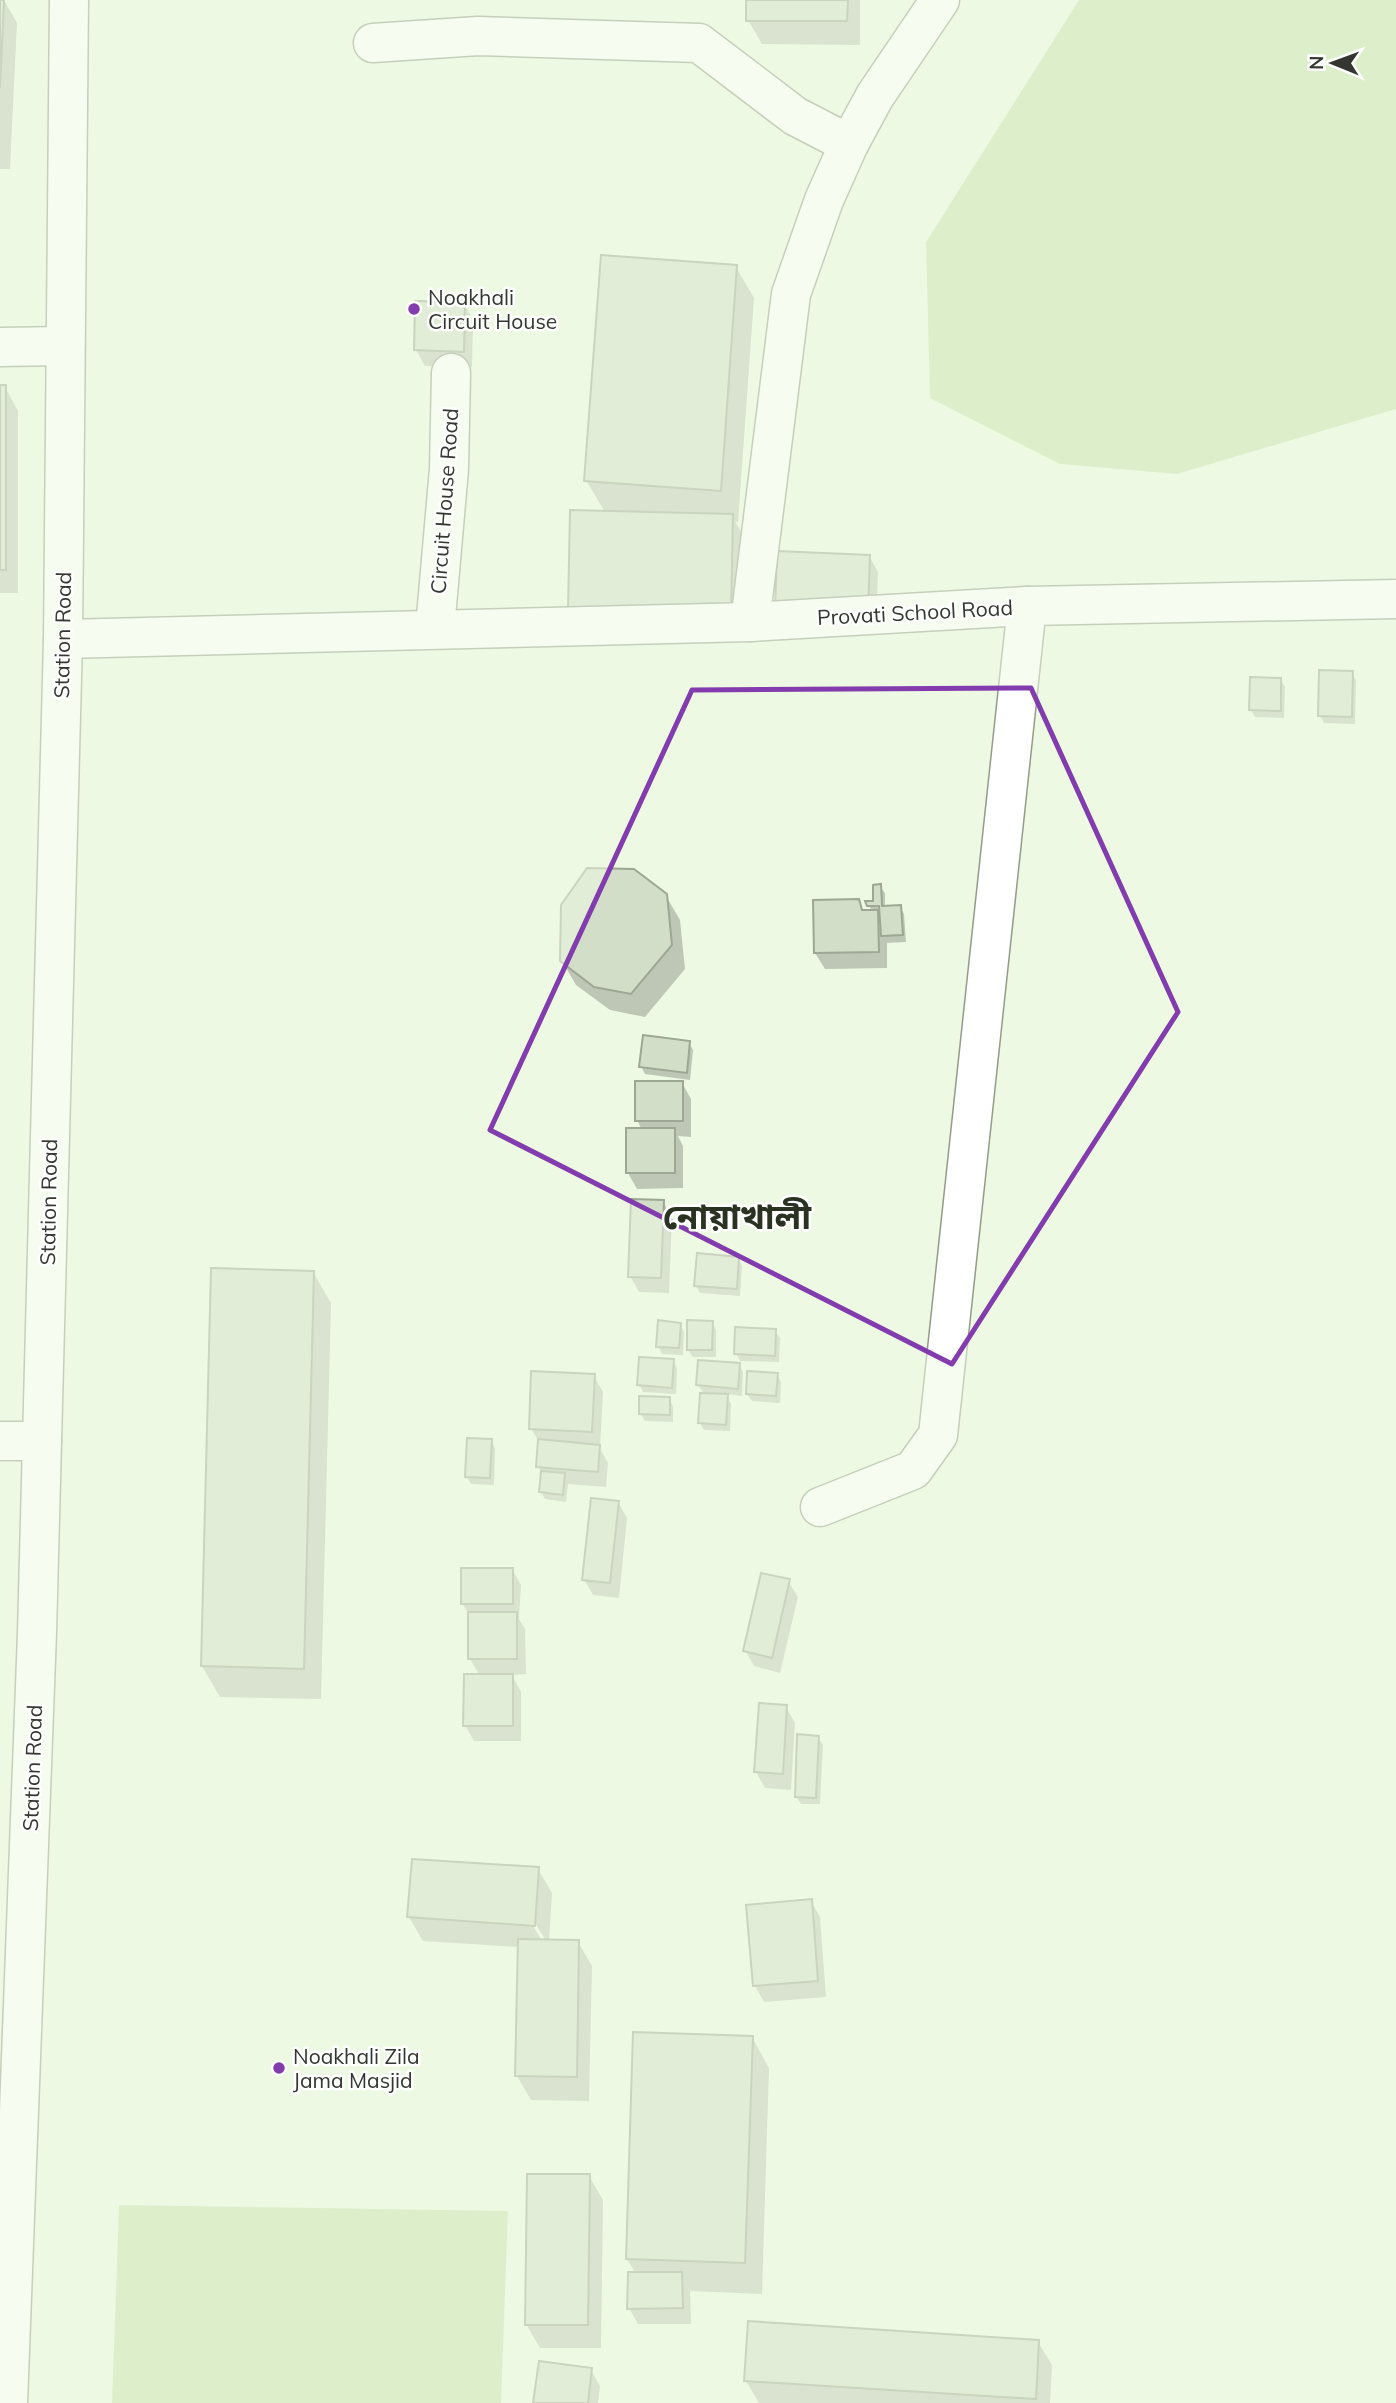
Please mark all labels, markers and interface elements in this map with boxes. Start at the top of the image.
north arrow [1298,28,1368,98]
text: N [1304,55,1328,70]
place label: Noakhali Circuit House [428,284,557,334]
marker: Noakhali Circuit House [406,301,422,317]
street label: Circuit House Road [425,407,463,595]
street label: Station Road [48,571,76,699]
street label: Provati School Road [817,594,1013,630]
street label: Station Road [34,1138,62,1266]
district label: নোয়াখালী [663,1194,812,1238]
street label: Station Road [17,1704,47,1832]
place label: Noakhali Zila Jama Masjid [293,2043,420,2093]
marker: Noakhali Zila Jama Masjid [271,2060,287,2076]

